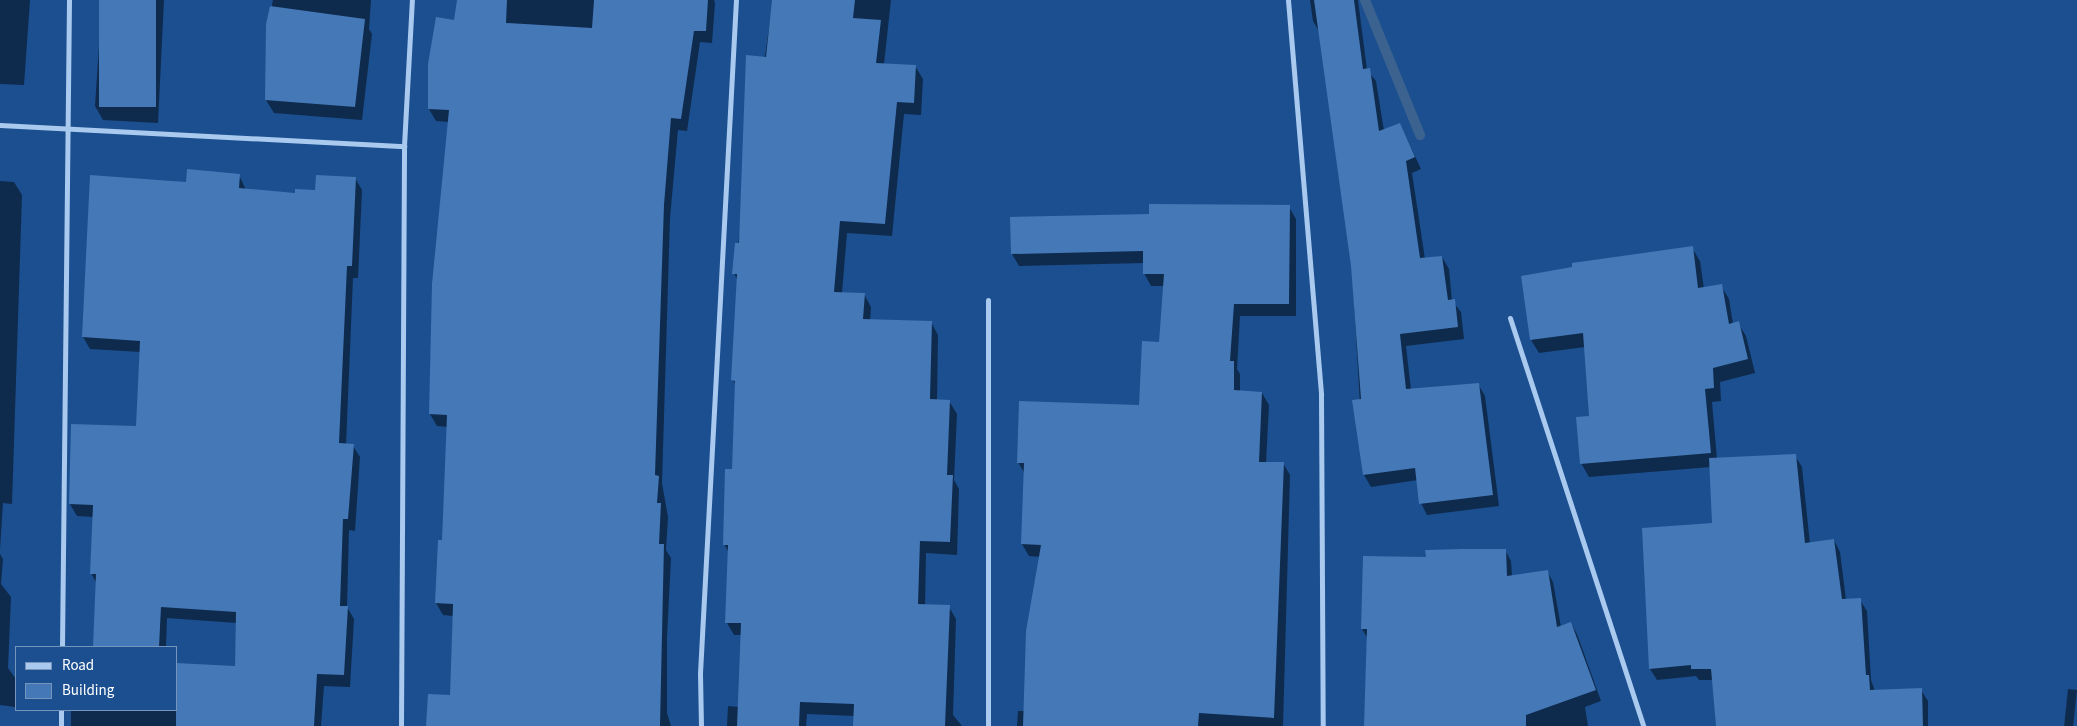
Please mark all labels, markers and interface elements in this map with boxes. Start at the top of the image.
legend [15,646,178,711]
text: Road [62,655,94,676]
text: Building [62,680,114,701]

